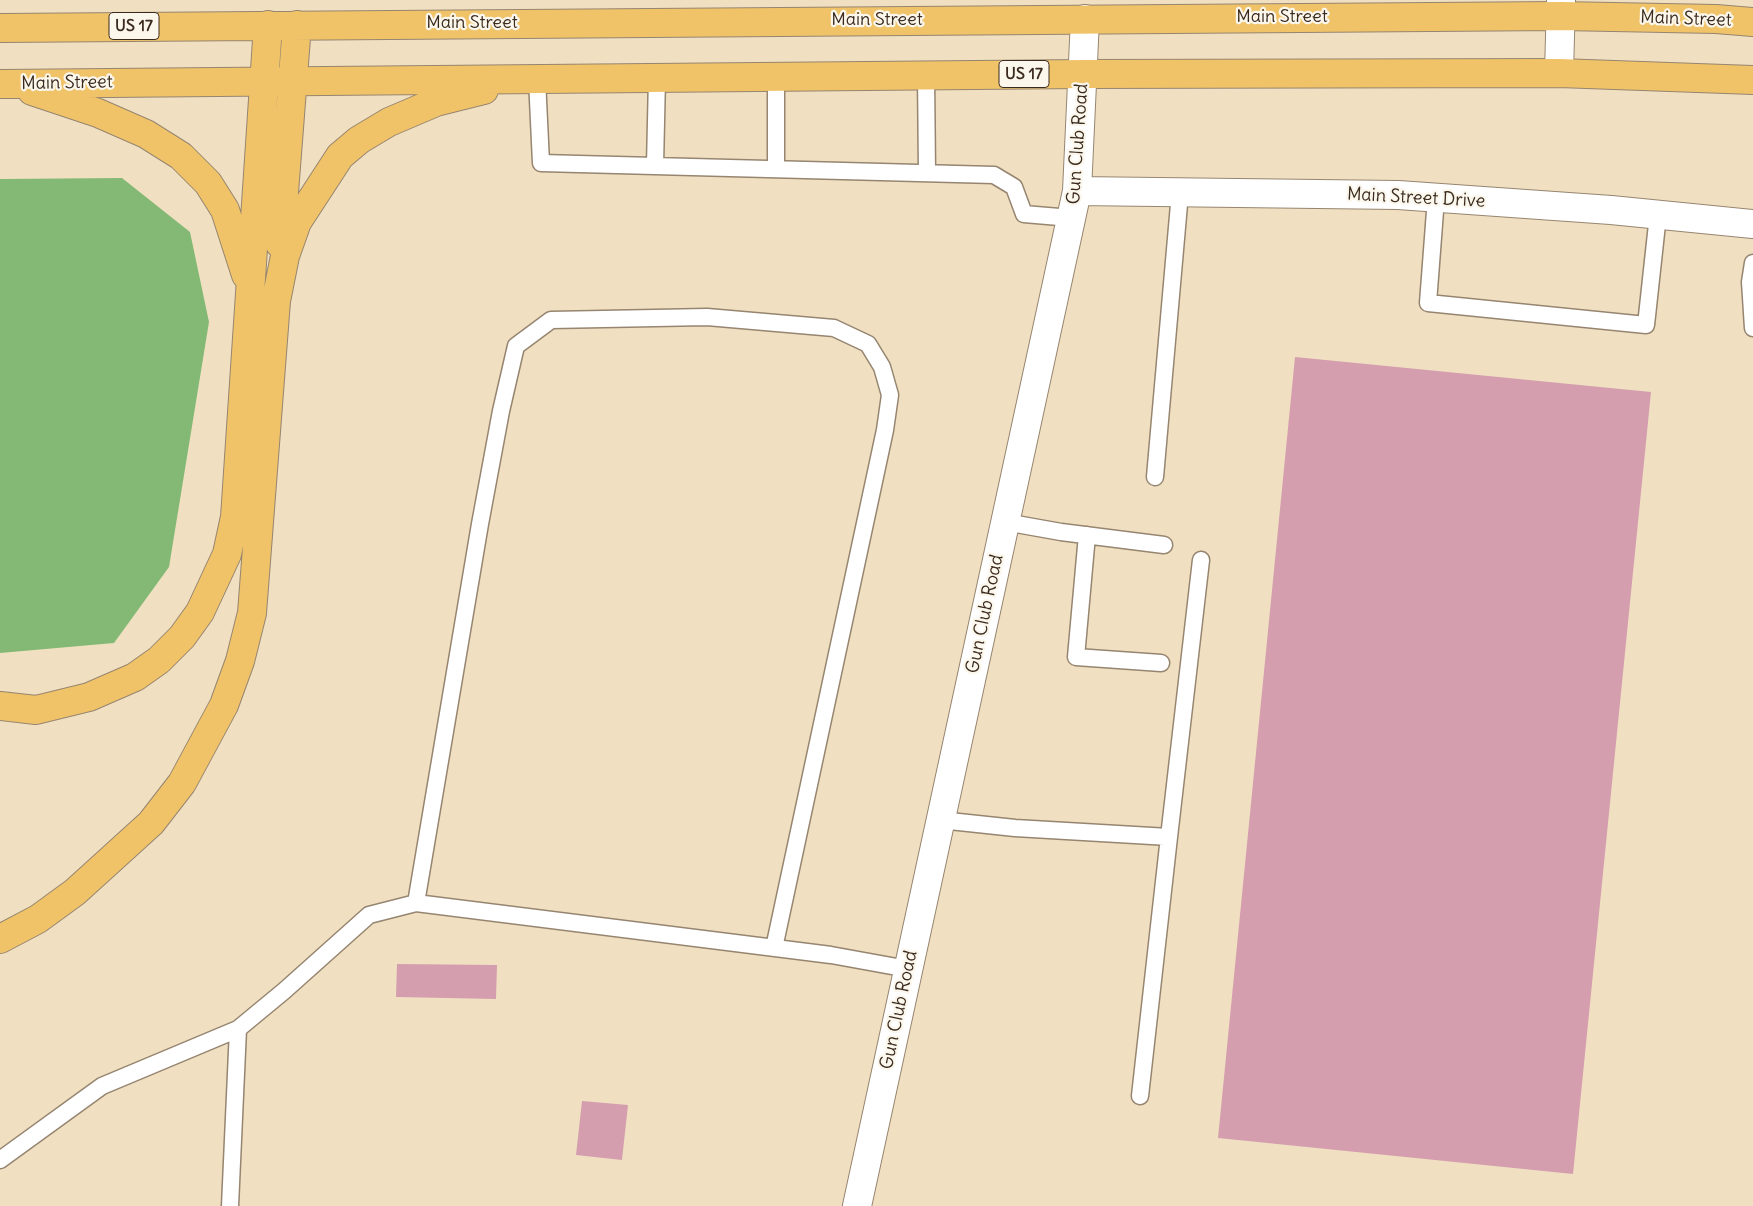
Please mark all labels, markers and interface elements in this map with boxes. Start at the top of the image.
street label: Main Street [1236,6,1328,28]
street label: Main Street [1640,7,1732,31]
street label: Main Street [831,9,923,31]
road number: US 17 [109,12,159,40]
street label: Main Street [426,12,518,34]
road number: US 17 [999,61,1049,88]
street label: Main Street [21,71,113,95]
street label: Gun Club Road [1063,83,1093,205]
street label: Main Street Drive [1346,184,1486,212]
street label: Gun Club Road [962,553,1008,675]
street label: Gun Club Road [876,949,922,1071]

